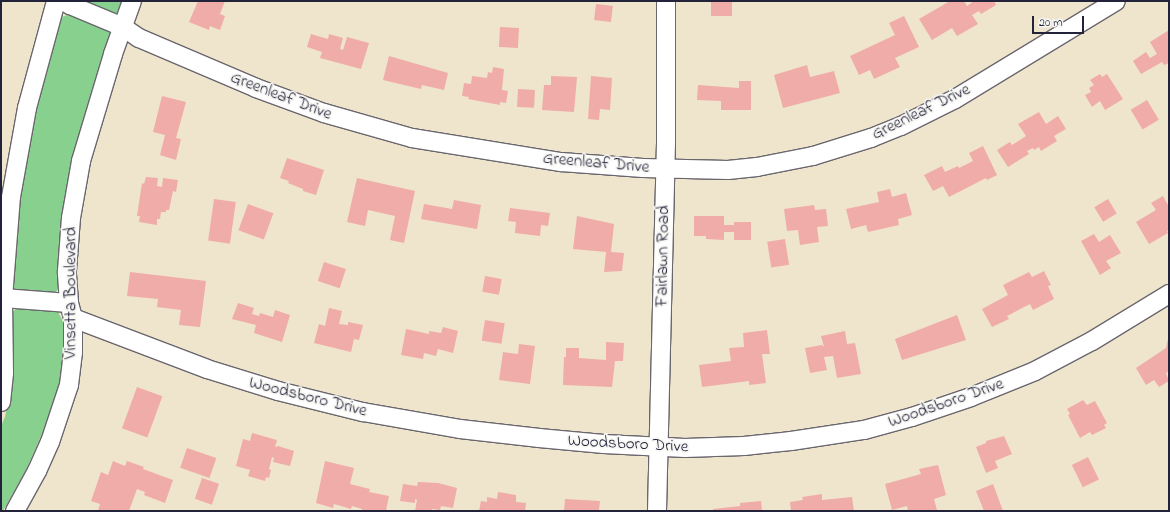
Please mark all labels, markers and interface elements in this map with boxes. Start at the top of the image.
scale bar [1034,8,1086,34]
text: 20 m [1039,14,1062,32]
street label: Greenleaf Drive [227,67,335,125]
street label: Greenleaf Drive [869,79,973,145]
street label: Greenleaf Drive [542,148,650,178]
street label: Fairlawn Road [652,205,674,307]
street label: Vinsetta Boulevard [61,227,81,359]
street label: Woodsboro Drive [247,372,369,422]
street label: Woodsboro Drive [886,374,1006,432]
street label: Woodsboro Drive [567,431,689,457]

